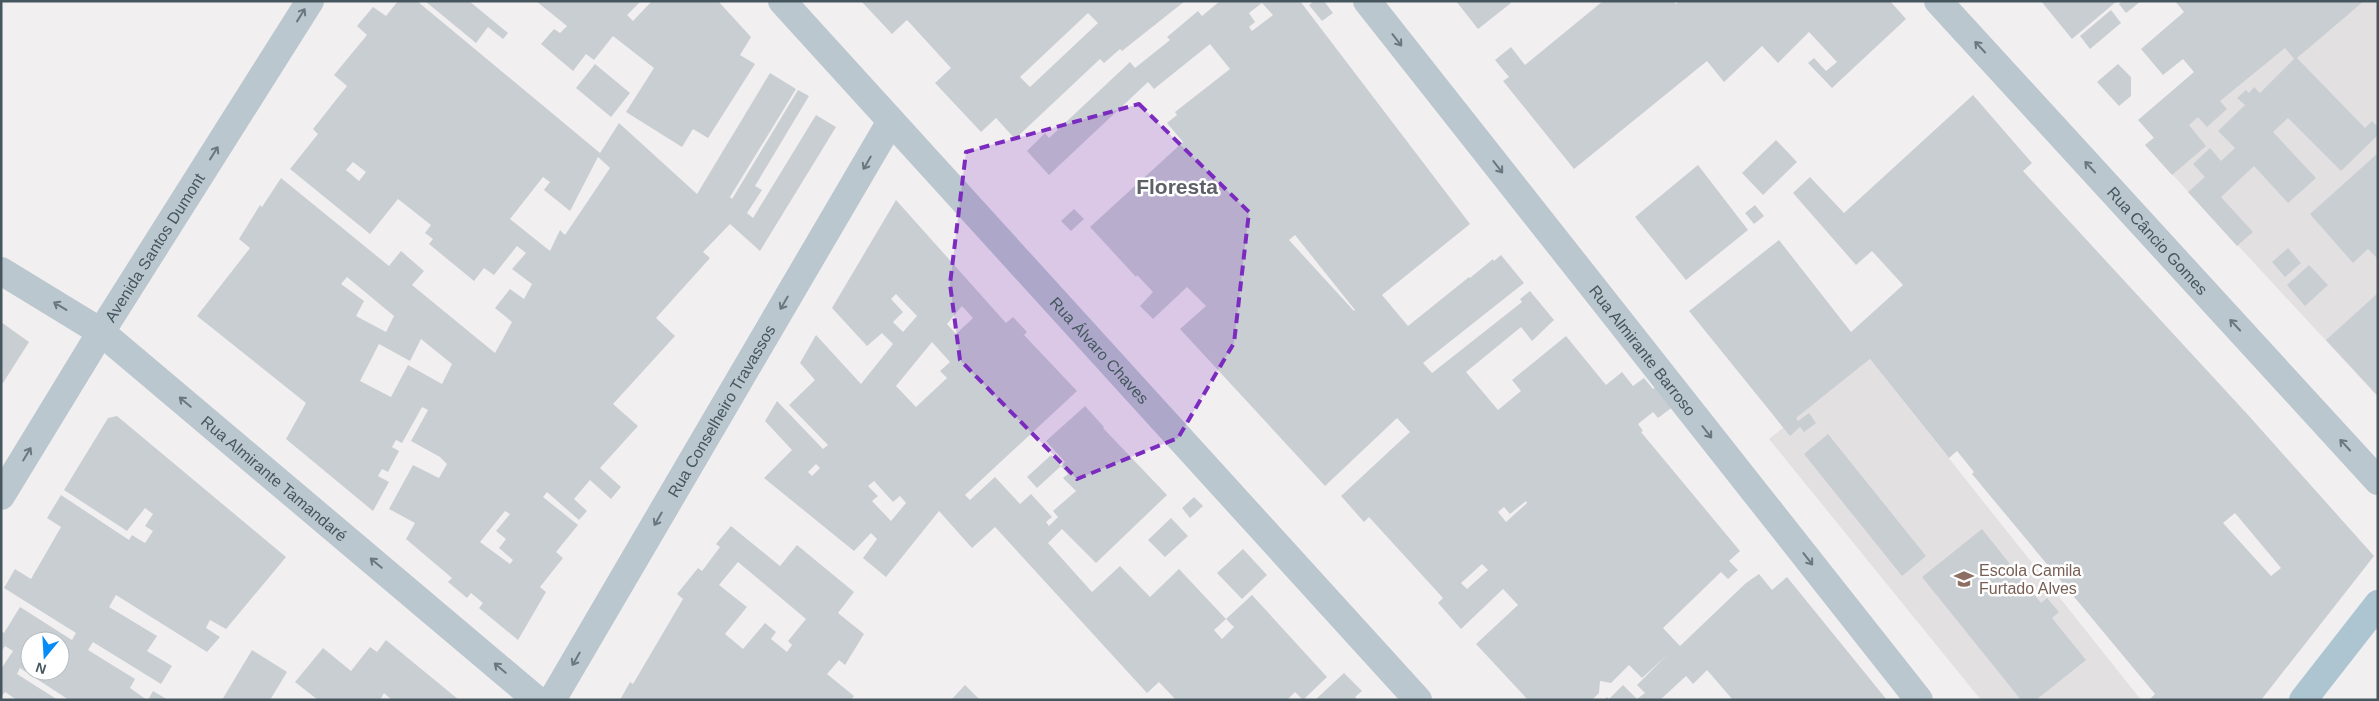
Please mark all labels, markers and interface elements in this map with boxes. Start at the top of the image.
one-way arrow [297,9,307,23]
one-way arrow [1392,33,1403,46]
one-way arrow [1974,41,1986,54]
one-way arrow [210,146,220,160]
one-way arrow [861,155,871,170]
one-way arrow [1492,160,1503,173]
one-way arrow [2084,160,2096,173]
street label: Avenida Santos Dumont [102,170,208,325]
district label: Floresta [1136,175,1218,198]
street label: Rua Câncio Gomes [2104,184,2211,298]
street label: Rua Almirante Barroso [1586,282,1699,419]
street label: Rua Álvaro Chaves [1047,294,1152,407]
one-way arrow [779,296,789,310]
one-way arrow [53,301,67,311]
one-way arrow [2229,319,2241,332]
street label: Rua Conselheiro Travassos [665,322,779,500]
one-way arrow [178,396,191,408]
street label: Rua Almirante Tamandaré [198,413,350,545]
one-way arrow [1702,425,1713,438]
one-way arrow [2339,439,2351,452]
one-way arrow [22,448,32,462]
one-way arrow [652,511,662,525]
one-way arrow [1802,553,1813,566]
one-way arrow [369,558,382,569]
place label: Escola Camila Furtado Alves [1979,562,2081,597]
school or university icon: Escola Camila Furtado Alves [1953,568,1975,590]
north arrow [20,631,70,681]
one-way arrow [570,651,580,666]
text: N [34,659,48,678]
one-way arrow [493,663,506,674]

